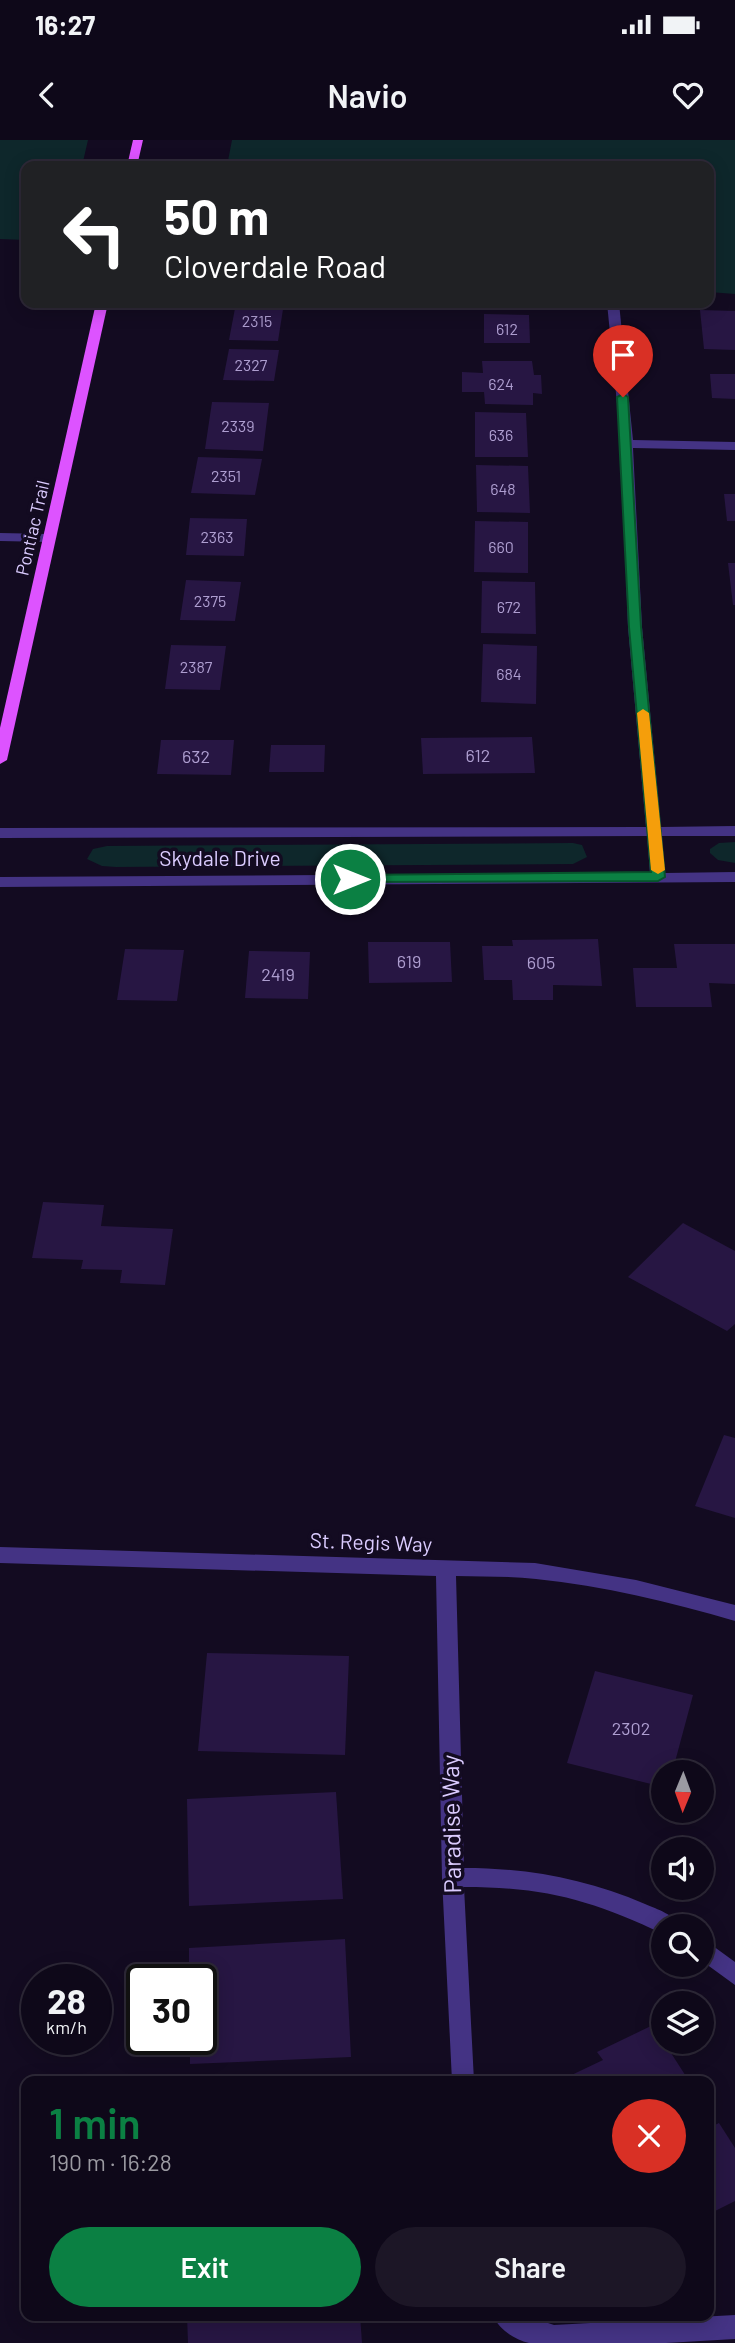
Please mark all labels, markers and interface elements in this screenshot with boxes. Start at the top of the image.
text: 16:27 [35,9,95,40]
icon: back [28,76,66,114]
text: Navio [328,76,407,114]
icon: heart [669,76,707,114]
text: 50 m [164,186,269,245]
icon: left [49,189,140,280]
text: Cloverdale Road [164,246,386,284]
house number: 2315 [242,311,272,330]
house number: 612 [496,319,518,338]
pin [593,325,653,397]
icon: arrive [604,336,642,374]
house number: 2327 [235,355,268,374]
house number: 624 [488,374,514,393]
house number: 2339 [221,416,255,435]
house number: 636 [489,425,513,444]
house number: 2351 [211,466,241,485]
street label: Pontiac Trail [10,478,54,577]
house number: 648 [490,479,516,498]
house number: 2363 [200,527,234,546]
house number: 660 [488,537,514,556]
house number: 2375 [194,591,226,610]
house number: 672 [497,597,521,616]
house number: 2387 [180,657,213,676]
house number: 684 [496,664,522,683]
house number: 612 [466,744,490,766]
house number: 632 [182,745,210,767]
position arrow [313,842,387,916]
street label: Skydale Drive [159,845,281,870]
house number: 619 [397,950,421,972]
house number: 605 [527,951,555,973]
house number: 2419 [261,963,295,985]
street label: St. Regis Way [309,1527,433,1556]
house number: 2302 [612,1717,650,1739]
street label: Paradise Way [435,1754,466,1894]
north arrow [651,1760,714,1824]
map controls [651,1760,714,2054]
button: sound [651,1837,714,1900]
button: search [651,1914,714,1977]
speed limit sign: 30 [126,1964,217,2055]
text: 28 [47,1979,86,2021]
button: layers [651,1991,714,2054]
text: km/h [46,2016,87,2038]
text: 1 min [49,2097,141,2147]
button: close [612,2099,686,2173]
text: 190 m · 16:28 [49,2148,172,2176]
button: Exit [49,2227,361,2307]
button: Share [375,2227,686,2307]

